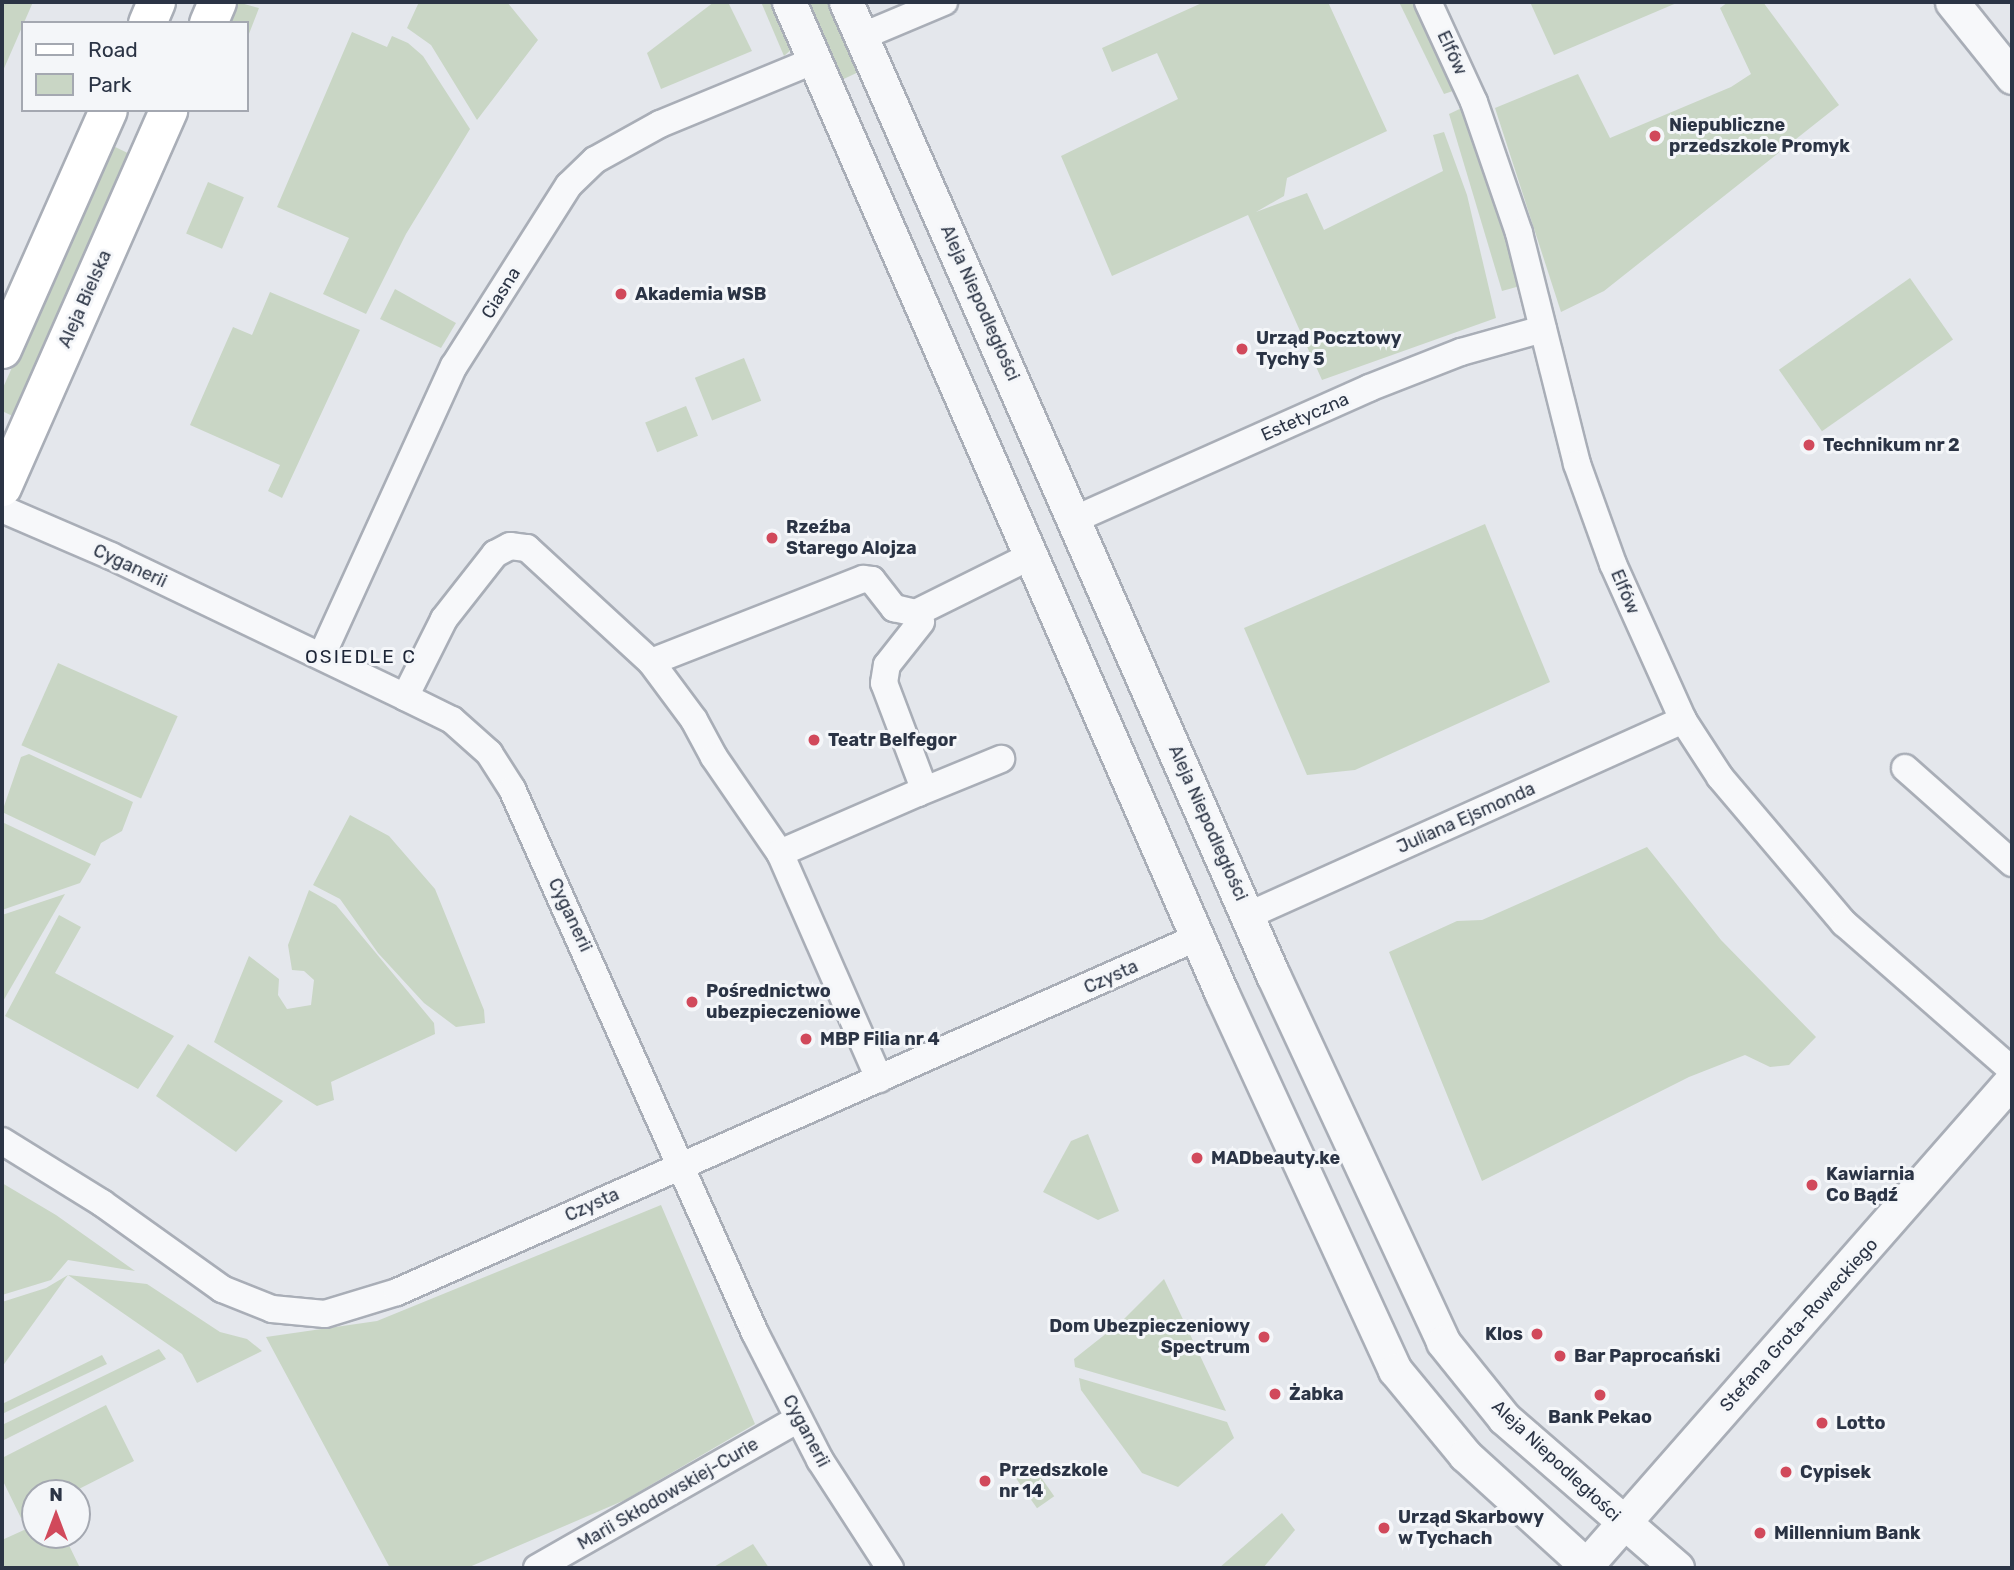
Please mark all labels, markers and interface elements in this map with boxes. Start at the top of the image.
legend [21,21,248,112]
street label: Elfów [1432,27,1472,79]
text: Road [88,37,138,62]
text: Park [88,72,132,97]
place label: Niepubliczne przedszkole Promyk [1669,115,1850,158]
marker: Niepubliczne przedszkole Promyk [1647,128,1663,144]
street label: Aleja Niepodległości [936,222,1024,384]
street label: Aleja Bielska [54,247,116,351]
street label: Ciasna [477,263,525,323]
place label: Akademia WSB [635,283,766,305]
marker: Akademia WSB [613,286,629,302]
place label: Urząd Pocztowy Tychy 5 [1256,328,1402,370]
marker: Urząd Pocztowy Tychy 5 [1234,341,1250,357]
street label: Estetyczna [1258,388,1352,446]
place label: Technikum nr 2 [1823,434,1960,456]
marker: Technikum nr 2 [1801,437,1817,453]
place label: Rzeźba Starego Alojza [786,517,917,560]
marker: Rzeźba Starego Alojza [764,530,780,546]
street label: Cyganerii [90,540,170,592]
street label: Elfów [1606,566,1644,618]
district label: OSIEDLE C [306,646,416,668]
place label: Teatr Belfegor [828,729,957,751]
marker: Teatr Belfegor [806,732,822,748]
street label: Aleja Niepodległości [1164,742,1252,904]
street label: Juliana Ejsmonda [1394,778,1538,858]
street label: Cyganerii [544,875,596,955]
street label: Czysta [1081,956,1141,998]
place label: Pośrednictwo ubezpieczeniowe [706,981,861,1024]
marker: Pośrednictwo ubezpieczeniowe [684,994,700,1010]
place label: MBP Filia nr 4 [820,1028,940,1050]
marker: MBP Filia nr 4 [798,1031,814,1047]
place label: MADbeauty.ke [1211,1147,1340,1169]
marker: MADbeauty.ke [1189,1150,1205,1166]
place label: Kawiarnia Co Bądź [1826,1164,1915,1206]
marker: Kawiarnia Co Bądź [1804,1177,1820,1193]
street label: Czysta [562,1184,622,1226]
street label: Stefana Grota-Roweckiego [1715,1234,1883,1416]
place label: Dom Ubezpieczeniowy Spectrum [1049,1316,1250,1358]
place label: Klos [1485,1323,1523,1345]
marker: Klos [1529,1326,1545,1342]
marker: Dom Ubezpieczeniowy Spectrum [1256,1329,1272,1345]
place label: Bar Paprocański [1574,1345,1721,1367]
marker: Bar Paprocański [1552,1348,1568,1364]
place label: Żabka [1289,1383,1344,1405]
marker: Żabka [1267,1386,1283,1402]
marker: Bank Pekao [1592,1387,1608,1403]
street label: Cyganerii [778,1391,834,1471]
street label: Aleja Niepodległości [1487,1396,1625,1526]
place label: Bank Pekao [1548,1406,1652,1428]
place label: Lotto [1836,1412,1885,1434]
marker: Lotto [1814,1415,1830,1431]
street label: Marii Skłodowskiej-Curie [574,1433,762,1555]
place label: Przedszkole nr 14 [999,1460,1108,1502]
place label: Cypisek [1800,1461,1871,1483]
marker: Cypisek [1778,1464,1794,1480]
marker: Przedszkole nr 14 [977,1473,993,1489]
north arrow [21,1479,91,1549]
text: N [49,1483,63,1506]
place label: Urząd Skarbowy w Tychach [1398,1507,1544,1550]
marker: Urząd Skarbowy w Tychach [1376,1520,1392,1536]
place label: Millennium Bank [1774,1522,1921,1544]
marker: Millennium Bank [1752,1525,1768,1541]

